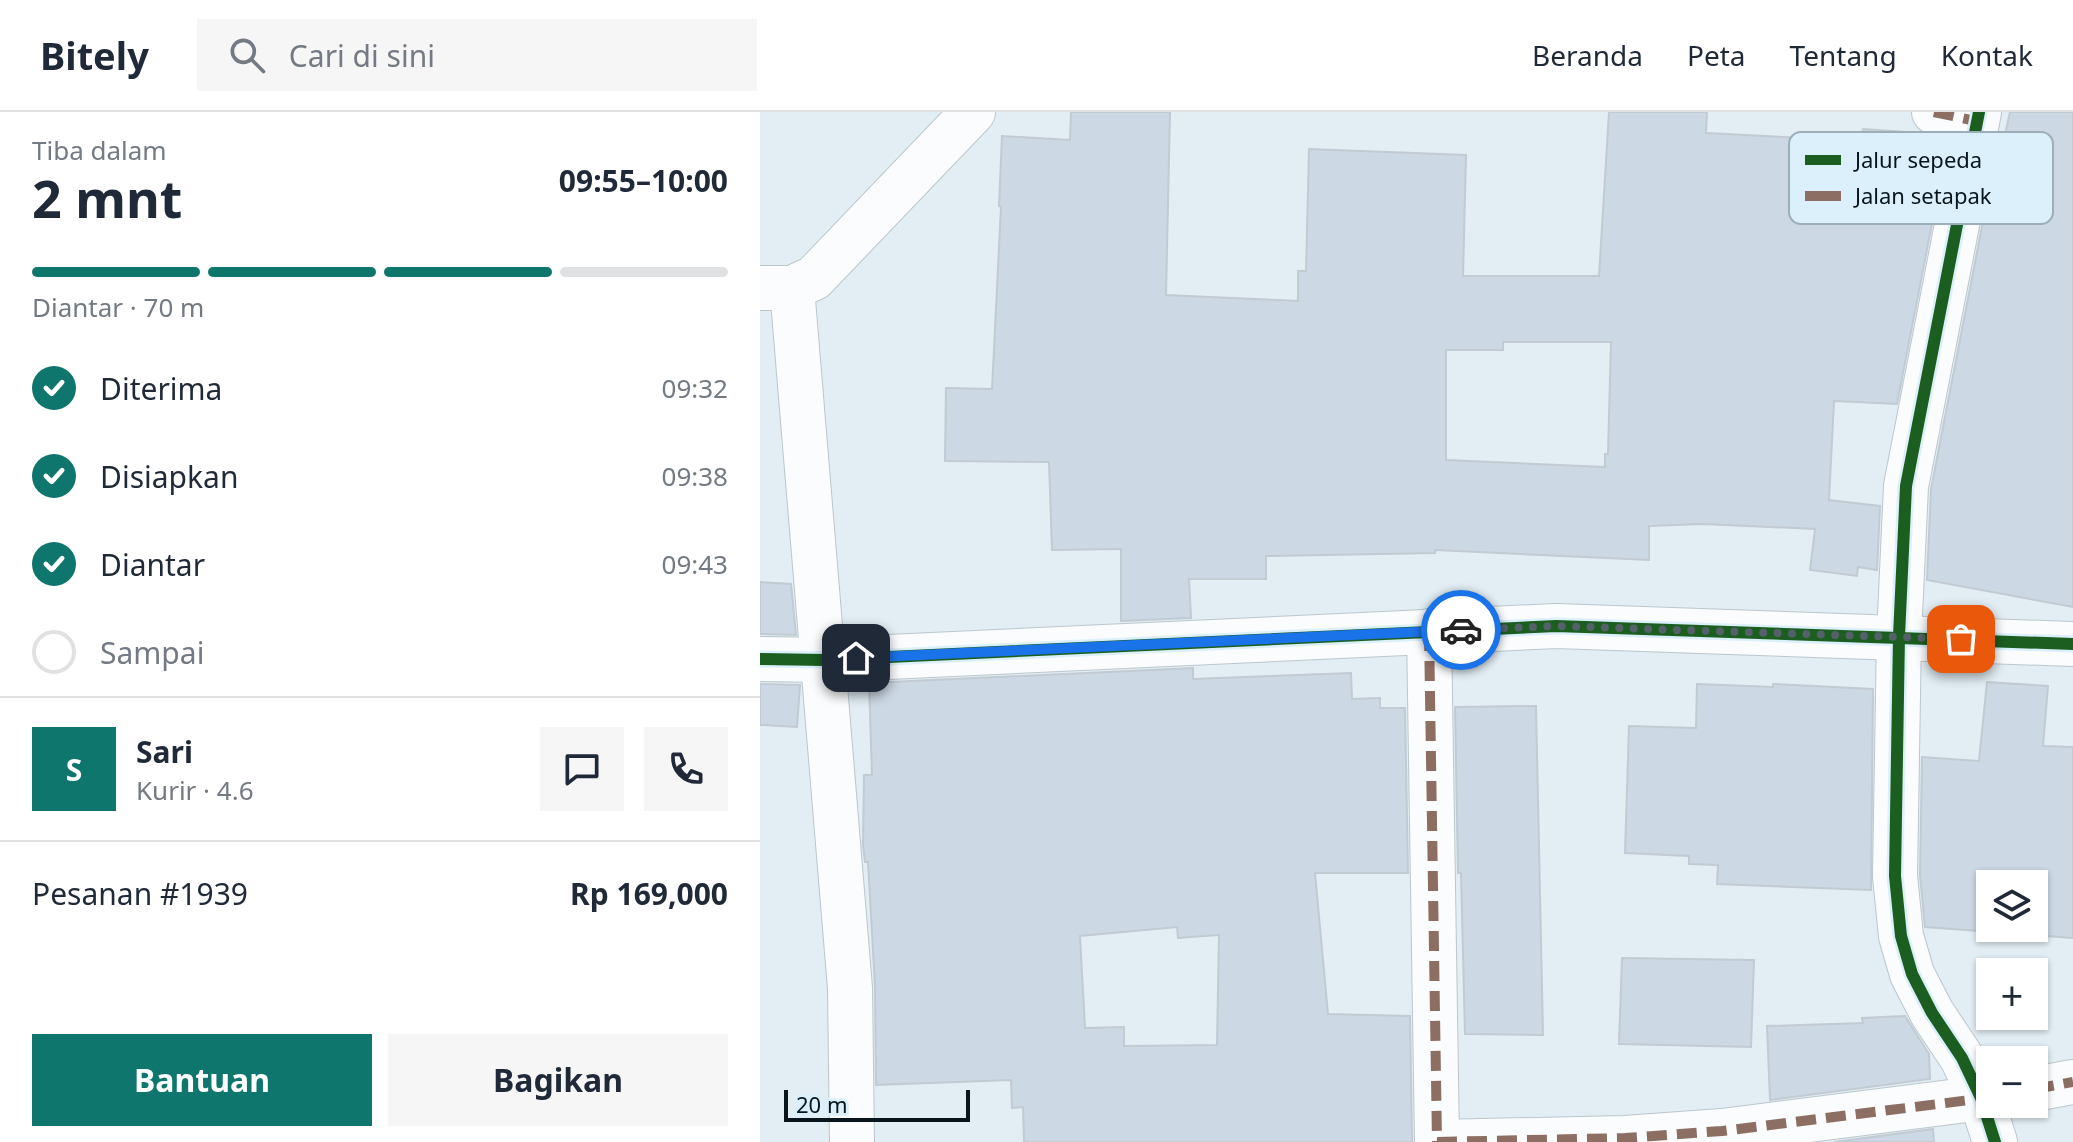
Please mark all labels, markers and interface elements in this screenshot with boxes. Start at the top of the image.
search box [197,19,757,91]
text: Bitely [40,29,149,81]
icon: search [225,33,269,77]
text: Cari di sini [289,35,435,76]
text: Beranda [1532,36,1643,74]
text: Peta [1687,36,1746,74]
text: Tentang [1790,36,1897,74]
text: Kontak [1941,36,2033,74]
text: Tiba dalam [32,132,167,168]
legend [1789,132,2053,224]
text: Jalur sepeda [1853,144,1982,174]
text: 09:55–10:00 [559,160,728,201]
text: 2 mnt [32,162,182,233]
text: Jalan setapak [1853,180,1992,210]
text: Diantar · 70 m [32,289,204,325]
icon: check [32,366,76,410]
text: Diterima [100,368,222,409]
text: 09:32 [662,370,728,406]
icon: check [32,454,76,498]
text: Disiapkan [100,456,238,497]
text: 09:38 [662,458,728,494]
icon: check [32,542,76,586]
text: Diantar [100,544,205,585]
text: 09:43 [662,546,728,582]
courier [1421,590,1501,670]
pin [1927,605,1995,673]
icon: car [1439,608,1483,652]
icon: bag [1939,617,1983,661]
pin [822,624,890,692]
text: Sampai [100,632,204,673]
icon: home [834,636,878,680]
button: chat [540,727,624,811]
button: phone [644,727,728,811]
text: Sari [136,731,193,772]
text: S [66,749,82,790]
text: Kurir · 4.6 [136,772,254,808]
map controls [1976,870,2048,1118]
button: layers [1976,870,2048,942]
text: Pesanan #1939 [32,873,248,914]
text: Rp 169,000 [570,873,728,914]
button: + [1976,958,2048,1030]
button: Bantuan [32,1034,372,1126]
button: Bagikan [388,1034,728,1126]
button: − [1976,1046,2048,1118]
scale bar [784,1086,970,1122]
text: 20 m [796,1089,847,1119]

